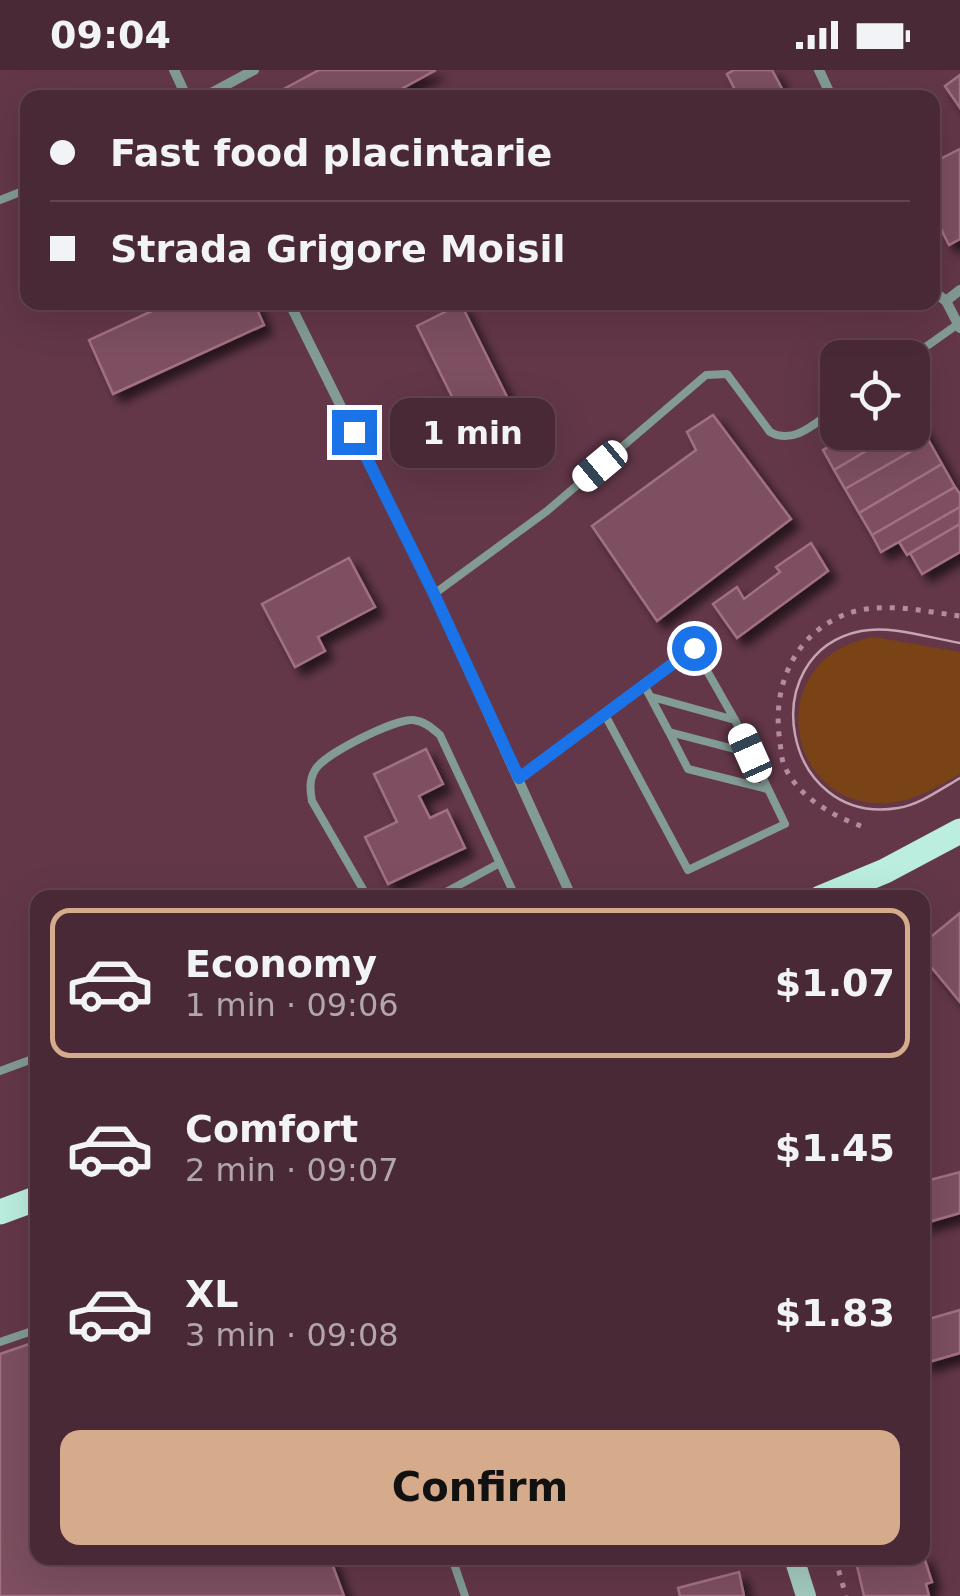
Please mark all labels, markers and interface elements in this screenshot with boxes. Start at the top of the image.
text: 09:04 [50,13,171,57]
text: Fast food placintarie [110,131,552,175]
text: Strada Grigore Moisil [110,227,566,271]
map controls [820,340,930,450]
button: locate [820,340,930,450]
callout: 1 min [389,397,554,467]
route end [332,410,377,455]
text: 1 min [422,414,523,452]
car [567,435,633,497]
route start [672,626,717,671]
car [724,719,776,787]
icon: car [65,938,155,1028]
text: Economy [185,942,377,986]
text: $1.07 [775,961,895,1005]
text: 1 min · 09:06 [185,986,399,1024]
icon: car [65,1103,155,1193]
text: Comfort [185,1107,358,1151]
text: $1.45 [775,1126,895,1170]
text: 2 min · 09:07 [185,1151,399,1189]
icon: car [65,1268,155,1358]
text: XL [185,1272,239,1316]
text: $1.83 [775,1291,895,1335]
text: 3 min · 09:08 [185,1316,399,1354]
button: Confirm [60,1430,900,1545]

